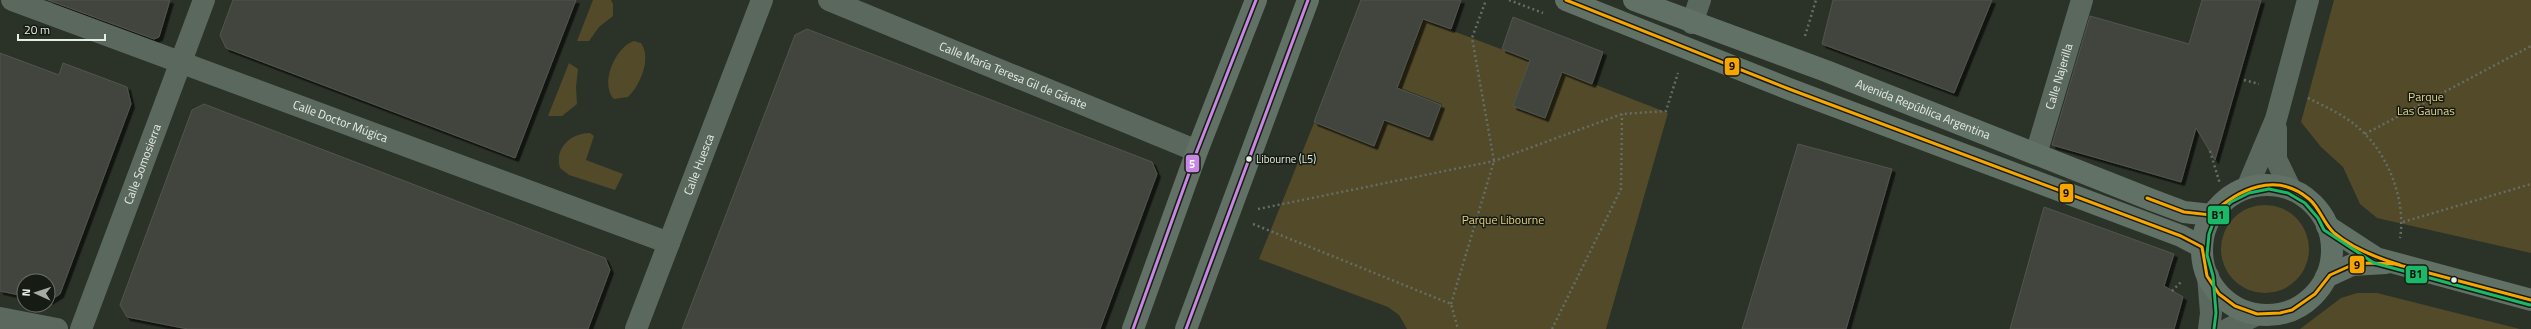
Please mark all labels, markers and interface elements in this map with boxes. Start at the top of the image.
scale bar [18,16,105,42]
text: 20 m [24,20,50,39]
street label: Calle María Teresa Gil de Gárate [936,36,1090,114]
street label: Calle Najerilla [2040,41,2078,112]
line badge: 9 [1724,57,1740,76]
text: 9 [1729,58,1735,74]
street label: Avenida República Argentina [1853,74,1993,144]
park label: Parque Las Gaunas [2397,87,2455,120]
street label: Calle Doctor Múgica [290,95,391,147]
street label: Calle Somosierra [118,121,166,207]
street label: Calle Huesca [678,131,719,198]
place label: Libourne (L5) [1256,151,1316,167]
line badge: 5 [1185,154,1200,173]
marker: Libourne (L5) [1244,154,1254,164]
text: 5 [1189,156,1195,172]
line badge: 9 [2059,183,2074,203]
text: 9 [2063,185,2069,201]
line badge: B1 [2207,205,2230,225]
text: B1 [2212,207,2224,223]
park label: Parque Libourne [1462,210,1544,229]
line badge: 9 [2349,255,2365,274]
text: 9 [2354,257,2360,273]
line badge: B1 [2405,265,2428,284]
text: B1 [2410,266,2422,282]
north arrow [16,273,56,313]
unlabelled marker [2449,275,2459,285]
text: N [18,288,34,297]

